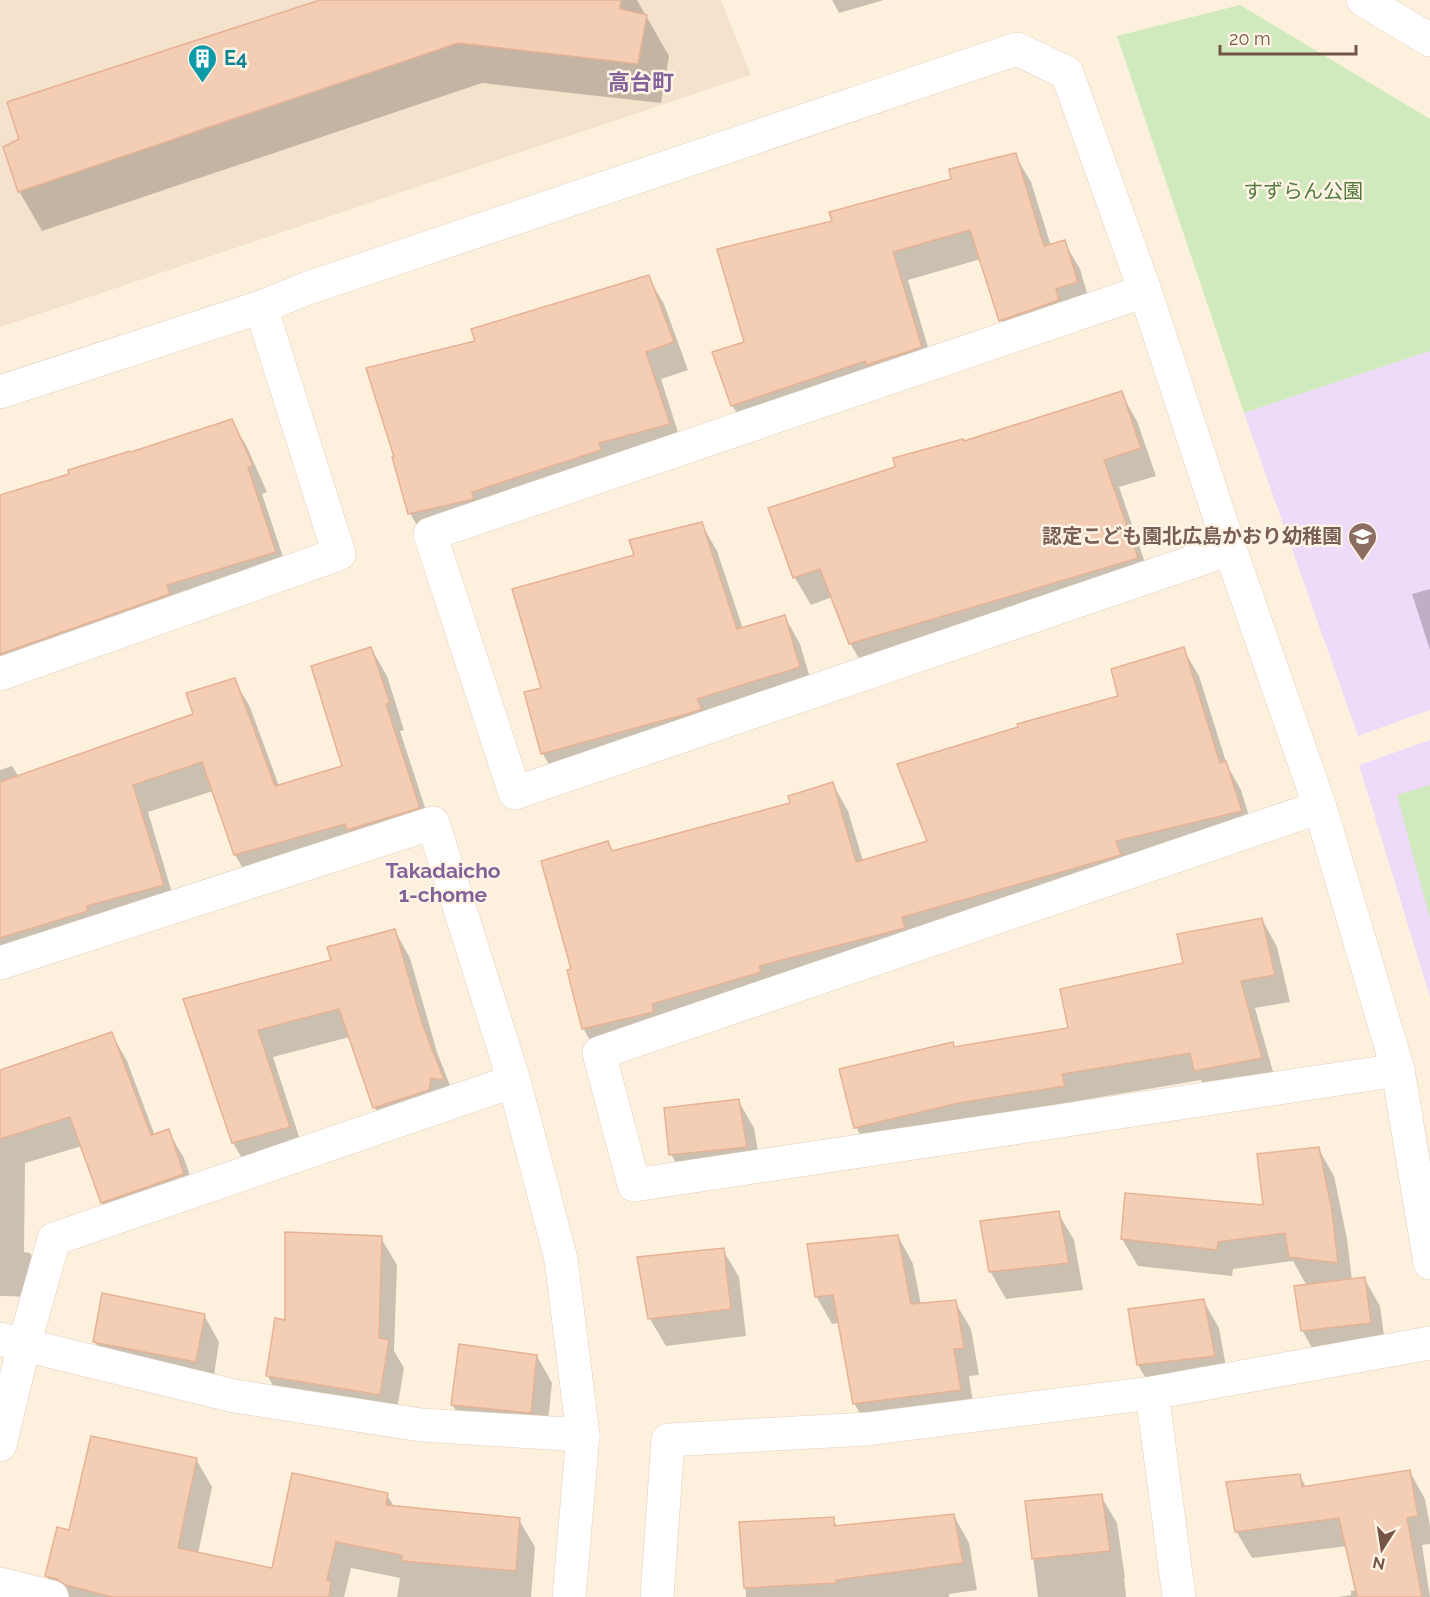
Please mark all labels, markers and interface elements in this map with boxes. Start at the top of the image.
scale bar [1220,18,1356,56]
text: 20 m [1229,28,1271,49]
building icon: E4 [187,42,219,84]
place label: E4 [224,46,247,70]
district label: 高台町 [608,69,674,95]
park label: すずらん公園 [1243,179,1363,203]
school or university icon: 認定こども園北広島かおり幼稚園 [1347,520,1379,562]
place label: 認定こども園北広島かおり幼稚園 [1042,524,1342,548]
district label: Takadaicho 1-chome [385,858,501,907]
north arrow [1352,1519,1412,1579]
text: N [1371,1553,1387,1574]

